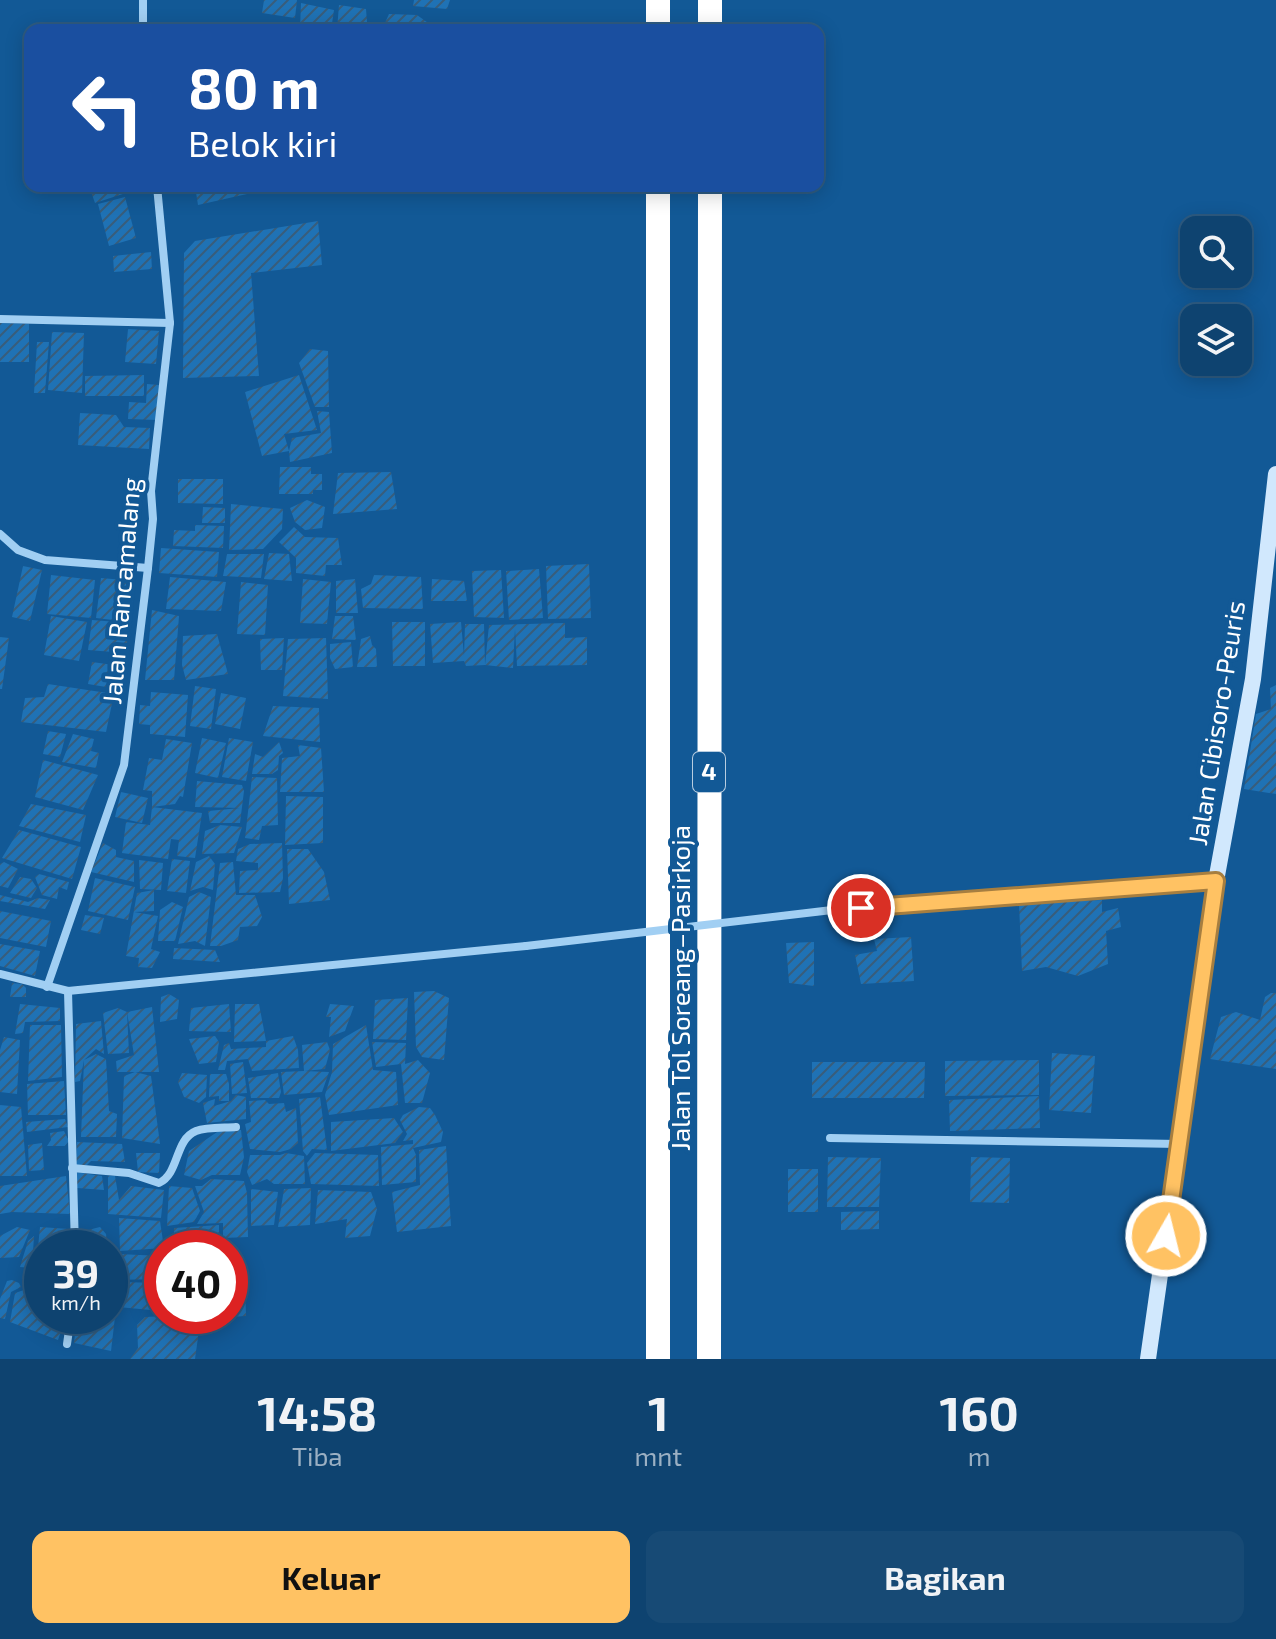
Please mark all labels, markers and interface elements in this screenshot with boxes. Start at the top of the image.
text: 80 m [188,53,320,120]
icon: left [56,56,160,160]
text: Belok kiri [188,121,337,164]
map controls [1180,216,1252,376]
button: search [1180,216,1252,288]
button: layers [1180,304,1252,376]
street label: Jalan Rancamalang [95,476,146,705]
street label: Jalan Cibisoro-Peuris [1181,598,1250,847]
road number: 4 [693,752,725,792]
street label: Jalan Tol Soreang–Pasirkoja [664,825,695,1151]
pin [827,874,895,942]
icon: arrive [839,886,883,930]
position arrow [1124,1194,1208,1278]
speed limit sign: 40 [144,1230,248,1334]
text: 39 [53,1248,99,1296]
text: km/h [51,1290,101,1314]
text: 14:58 [257,1383,377,1441]
text: 1 [648,1383,669,1441]
text: 160 [939,1383,1019,1441]
text: Tiba [292,1440,343,1471]
text: mnt [634,1440,682,1471]
text: m [968,1440,990,1471]
button: Keluar [32,1531,630,1623]
button: Bagikan [646,1531,1244,1623]

